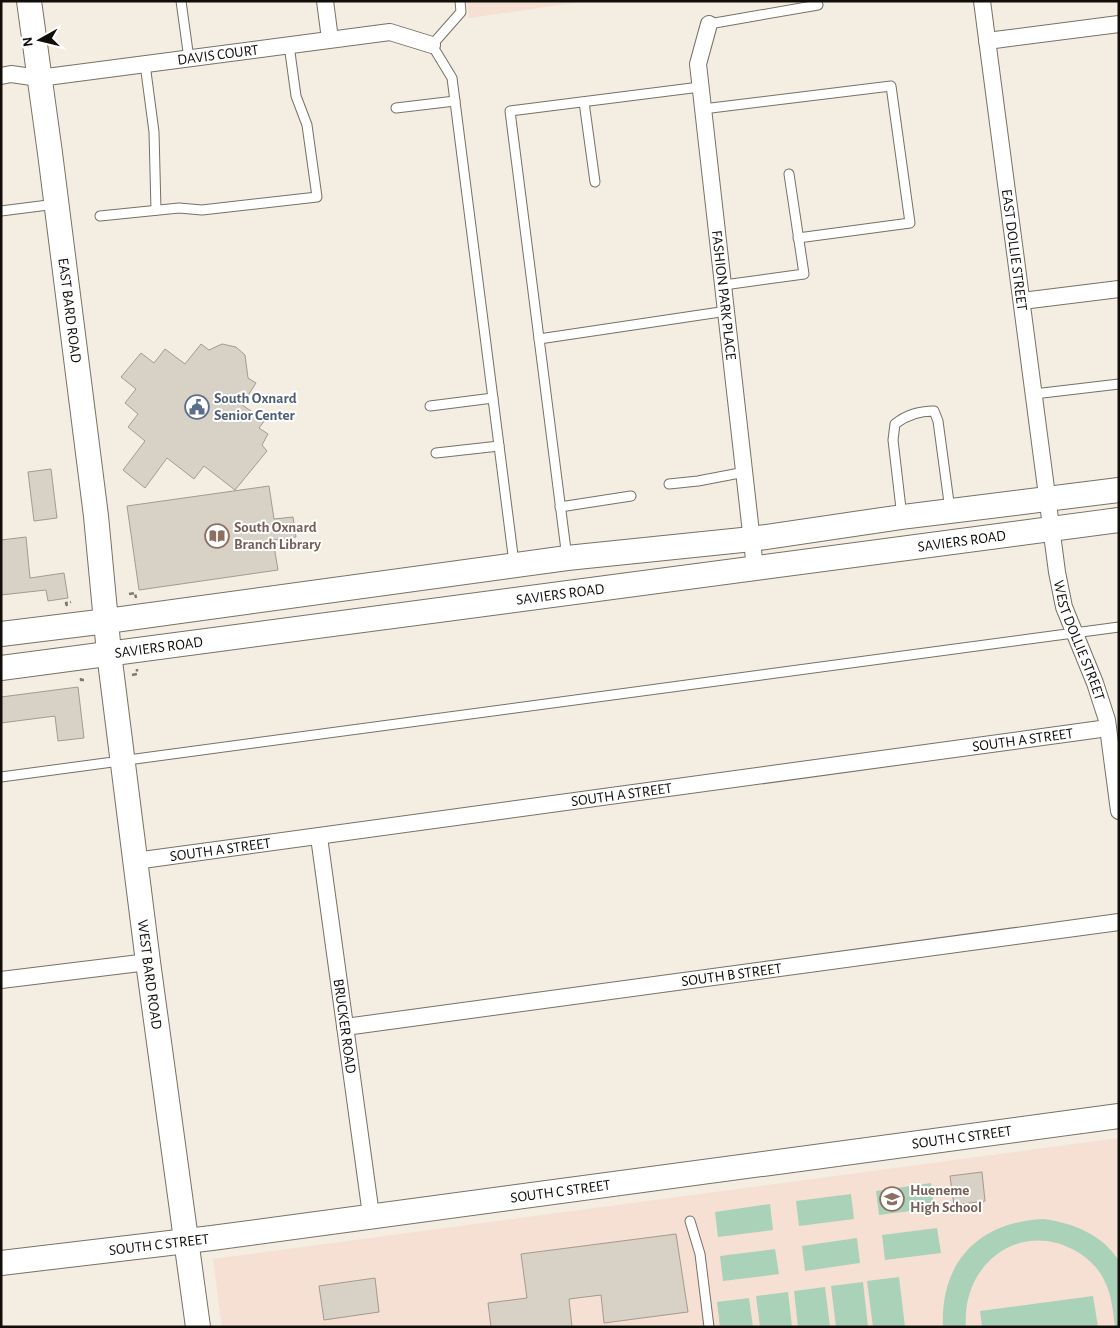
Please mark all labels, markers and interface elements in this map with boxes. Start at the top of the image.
north arrow [15,15,65,65]
text: N [21,36,36,47]
street label: DAVIS COURT [176,42,260,67]
street label: EAST DOLLIE STREET [999,188,1030,312]
street label: FASHION PARK PLACE [709,229,739,361]
street label: EAST BARD ROAD [56,257,84,364]
place label: South Oxnard Senior Center [214,391,297,423]
public building icon: South Oxnard Senior Center [184,394,210,420]
place label: South Oxnard Branch Library [234,520,321,552]
library icon: South Oxnard Branch Library [204,523,230,549]
street label: SAVIERS ROAD [917,528,1007,554]
street label: WEST DOLLIE STREET [1051,579,1108,703]
street label: SAVIERS ROAD [515,581,606,607]
street label: SAVIERS ROAD [114,634,204,660]
street label: SOUTH A STREET [971,725,1075,754]
street label: SOUTH A STREET [570,780,673,809]
street label: SOUTH A STREET [169,835,272,864]
street label: WEST BARD ROAD [135,919,165,1031]
street label: SOUTH B STREET [680,960,783,989]
street label: BRUCKER ROAD [331,978,359,1075]
street label: SOUTH C STREET [911,1123,1013,1151]
street label: SOUTH C STREET [509,1177,612,1205]
place label: Hueneme High School [910,1183,982,1215]
school or university icon: Hueneme High School [879,1186,905,1212]
street label: SOUTH C STREET [108,1231,210,1258]

